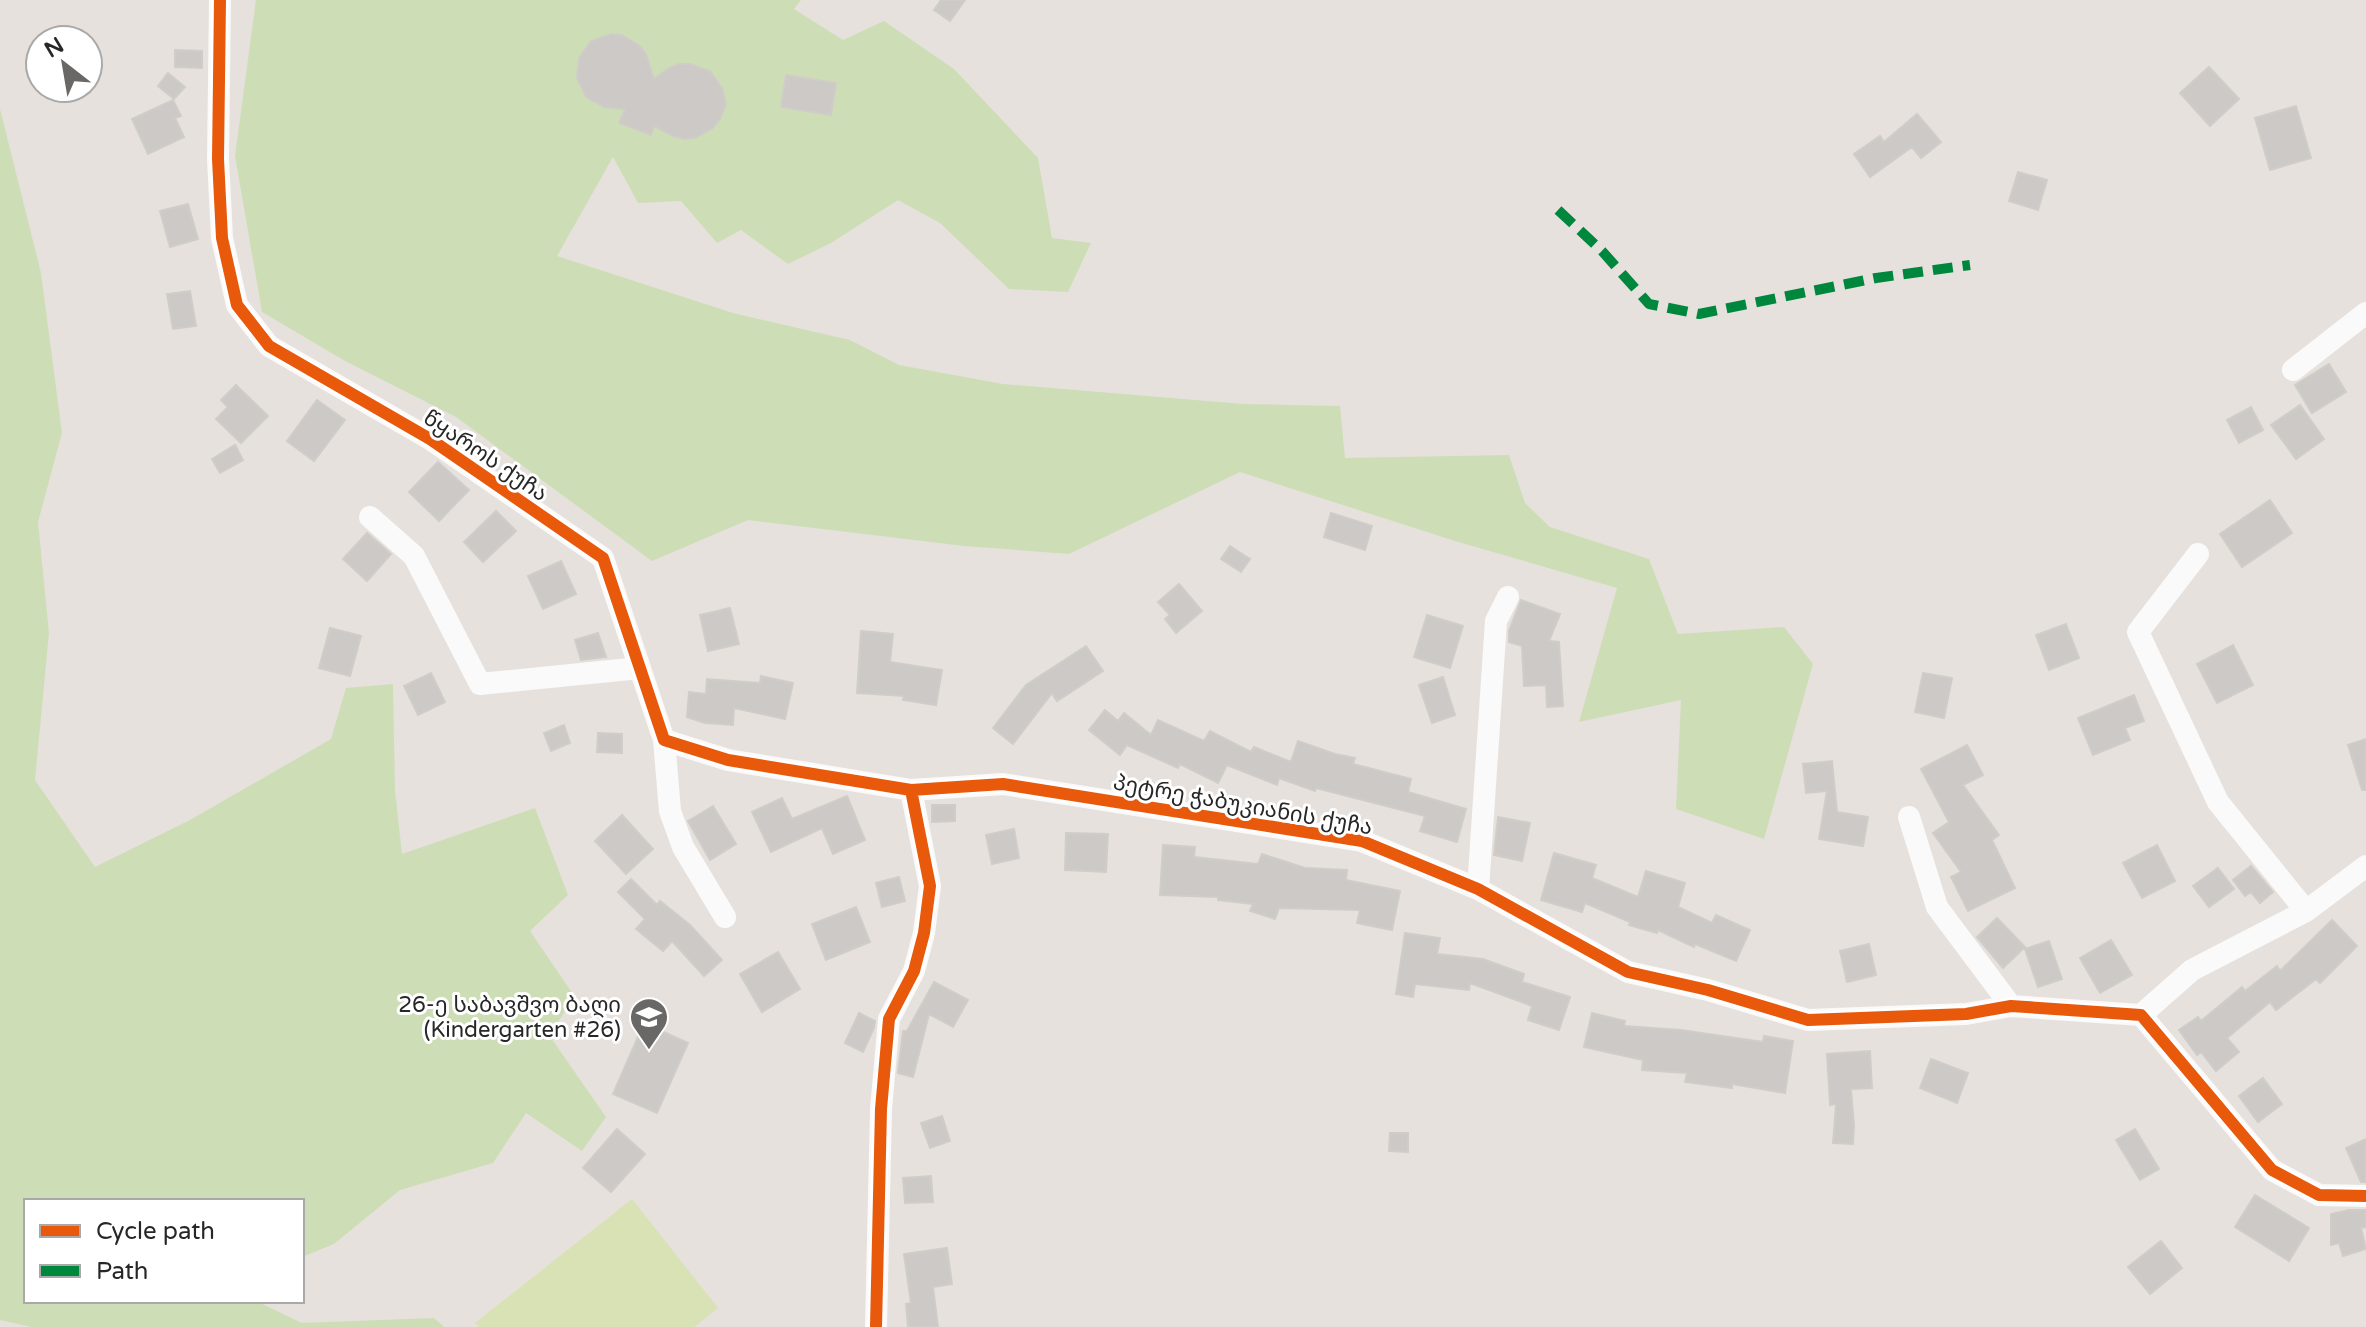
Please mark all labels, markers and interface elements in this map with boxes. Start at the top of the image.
north arrow [24,24,104,104]
text: N [40,32,68,63]
street label: წყაროს ქუჩა [418,405,553,507]
street label: პეტრე ჭაბუკიანის ქუჩა [1111,769,1374,841]
place label: 26-ე საბავშვო ბაღი (Kindergarten #26) [398,992,621,1043]
school or university icon: 26-ე საბავშვო ბაღი (Kindergarten #26) [628,996,670,1051]
legend [24,1199,304,1303]
text: Cycle path [96,1217,215,1246]
text: Path [96,1257,149,1286]

